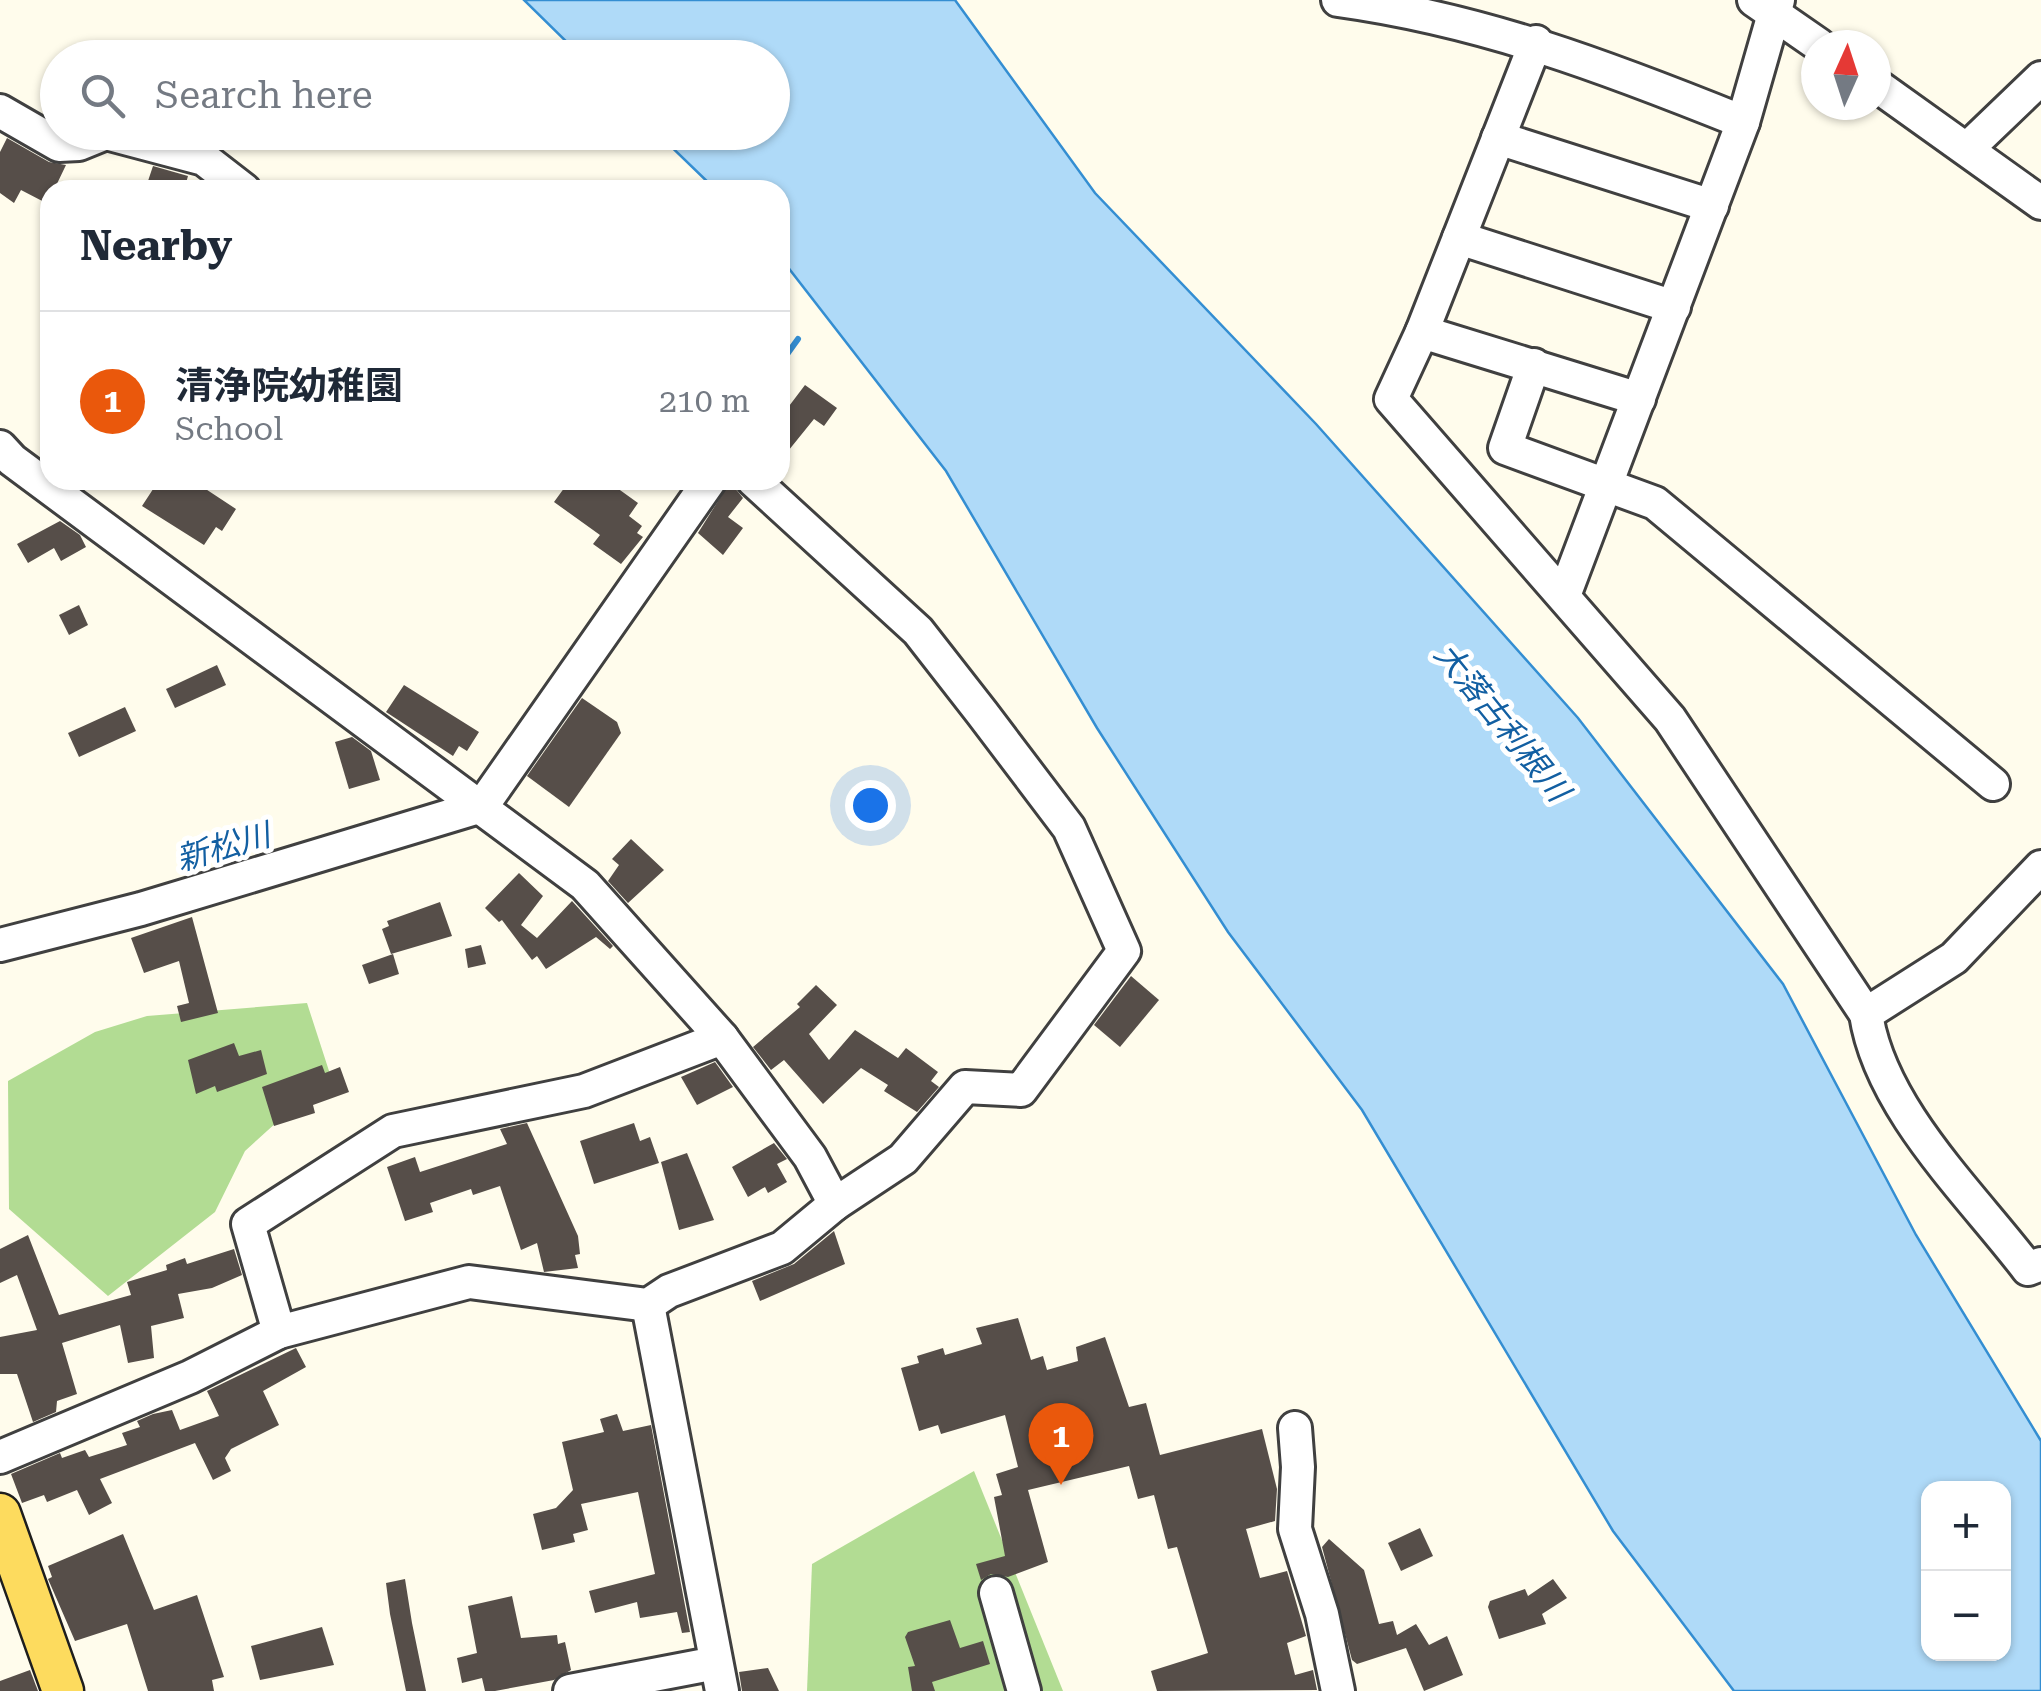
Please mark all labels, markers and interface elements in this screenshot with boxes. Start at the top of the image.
north arrow [1801,30,1891,120]
search box [40,40,790,150]
icon: search [75,68,130,123]
text: Search here [155,73,373,117]
text: Nearby [80,221,232,270]
text: 清浄院幼稚園 [175,364,403,408]
text: 1 [104,382,121,420]
text: 210 m [659,382,750,420]
text: School [175,410,283,448]
water label: 大落古利根川 [1427,635,1579,811]
your location [845,780,896,831]
water label: 新松川 [172,815,277,878]
pin: 1 [1028,1402,1094,1485]
map controls [1921,1481,2011,1661]
button: + [1921,1481,2011,1571]
button: − [1921,1571,2011,1661]

